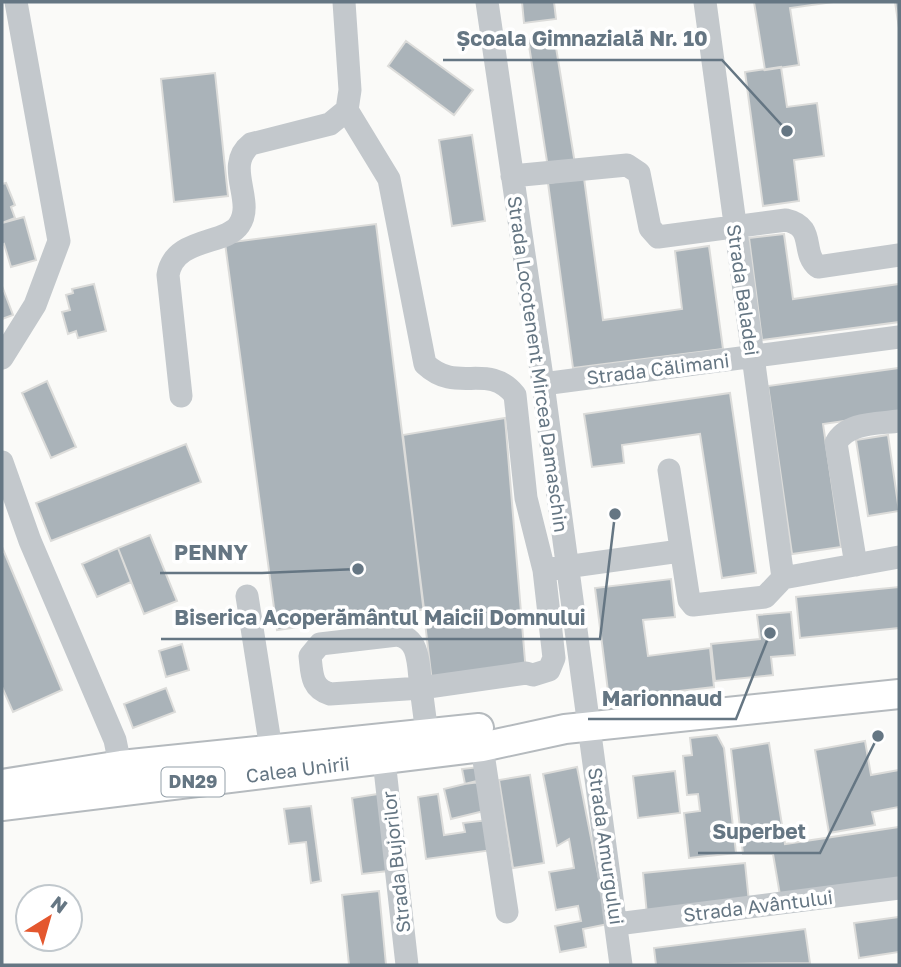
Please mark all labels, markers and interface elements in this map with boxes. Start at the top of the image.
callout: Școala Gimnazială Nr. 10 [443,18,722,60]
text: Școala Gimnazială Nr. 10 [456,25,708,51]
street label: Strada Locotenent Mircea Damaschin [503,194,574,534]
street label: Strada Baladei [723,223,764,357]
street label: Strada Călimani [585,348,731,389]
callout: PENNY [160,531,262,573]
text: PENNY [174,539,248,565]
callout: Biserica Acoperământul Maicii Domnului [161,597,600,639]
text: Biserica Acoperământul Maicii Domnului [174,604,586,630]
callout: Marionnaud [588,677,736,719]
text: Marionnaud [602,685,722,711]
street label: Calea Unirii [245,751,351,787]
street label: Strada Amurgului [584,766,629,926]
road number: DN29 [162,768,224,796]
street label: Strada Bujorilor [377,789,414,934]
callout: Superbet [698,811,820,853]
text: Superbet [712,818,806,844]
north arrow [14,883,84,953]
street label: Strada Avântului [682,885,834,926]
text: N [47,890,72,918]

